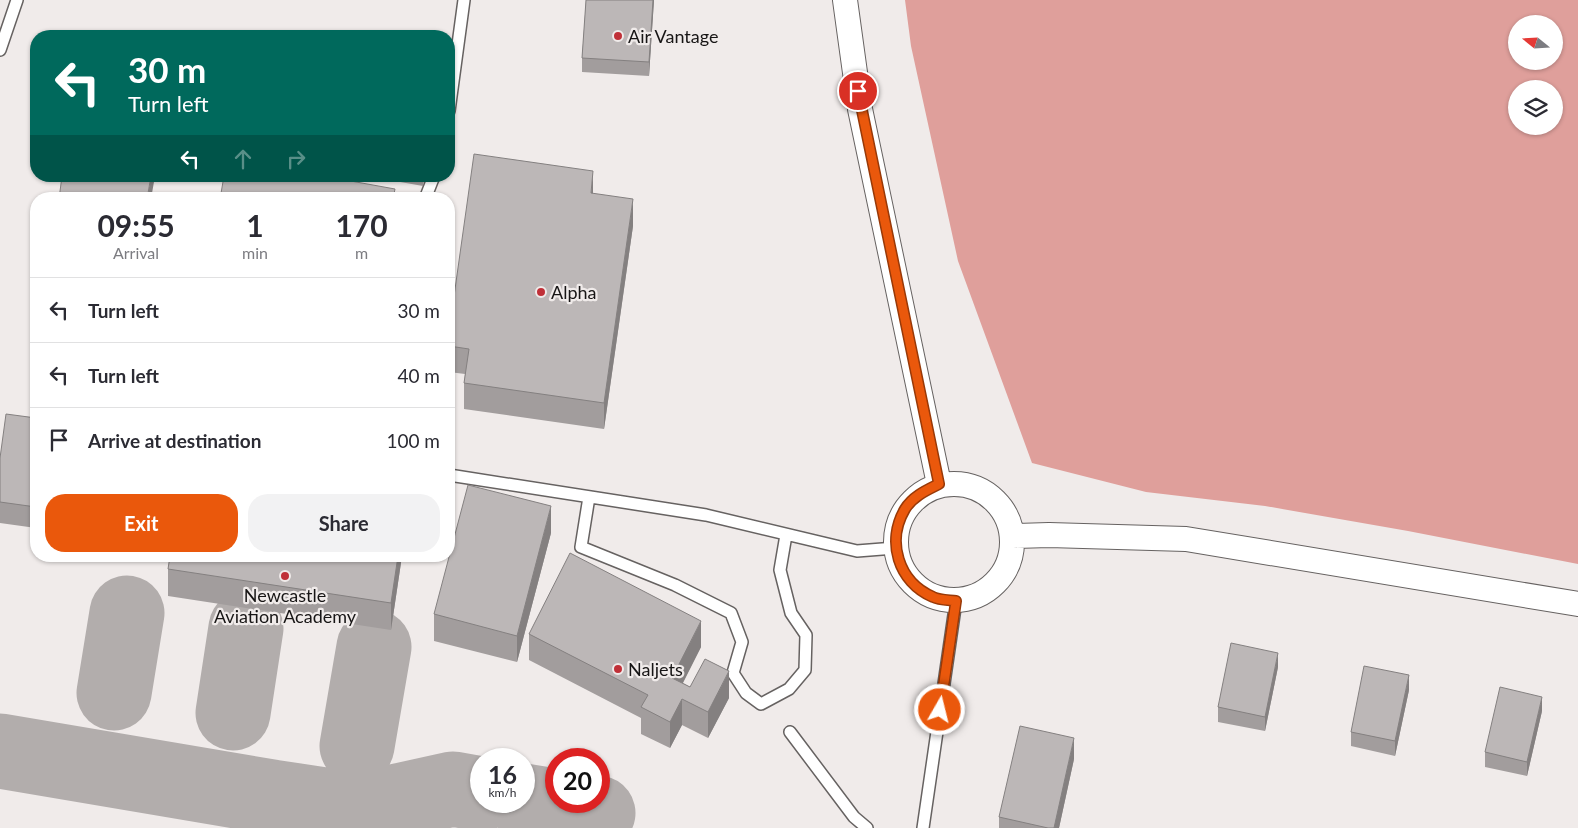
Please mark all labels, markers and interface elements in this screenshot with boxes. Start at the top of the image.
north arrow [1508,15,1562,70]
map controls [1508,15,1563,135]
place label: Air Vantage [628,25,718,47]
marker: Air Vantage [612,30,624,42]
text: 30 m [128,48,206,90]
icon: left [45,50,110,115]
pin [837,70,879,112]
icon: arrive [844,77,872,105]
button: layers [1508,80,1563,135]
text: Turn left [128,90,209,117]
icon: left [176,145,204,173]
icon: ahead [229,145,257,173]
icon: right [282,145,310,173]
text: 09:55 [97,207,175,243]
text: 1 [246,207,264,243]
text: 170 [335,207,388,243]
text: Arrival [113,243,159,262]
text: min [242,243,268,262]
text: m [355,243,368,262]
place label: Alpha [551,281,596,303]
marker: Alpha [535,286,547,298]
icon: left [45,296,73,324]
text: Turn left [88,299,159,322]
text: 30 m [397,299,440,322]
icon: left [45,361,73,389]
text: Turn left [88,364,159,387]
text: 40 m [397,364,440,387]
icon: arrive [45,426,73,454]
text: Arrive at destination [88,429,261,452]
text: 100 m [386,429,440,452]
button: Exit [45,494,238,552]
button: Share [248,494,440,552]
marker: Newcastle Aviation Academy [279,570,291,582]
place label: Newcastle Aviation Academy [214,584,357,627]
place label: Naljets [628,658,683,680]
marker: Naljets [612,663,624,675]
position arrow [913,683,965,735]
speed limit sign: 20 [545,748,610,813]
text: 16 [488,759,517,789]
text: km/h [488,785,517,800]

